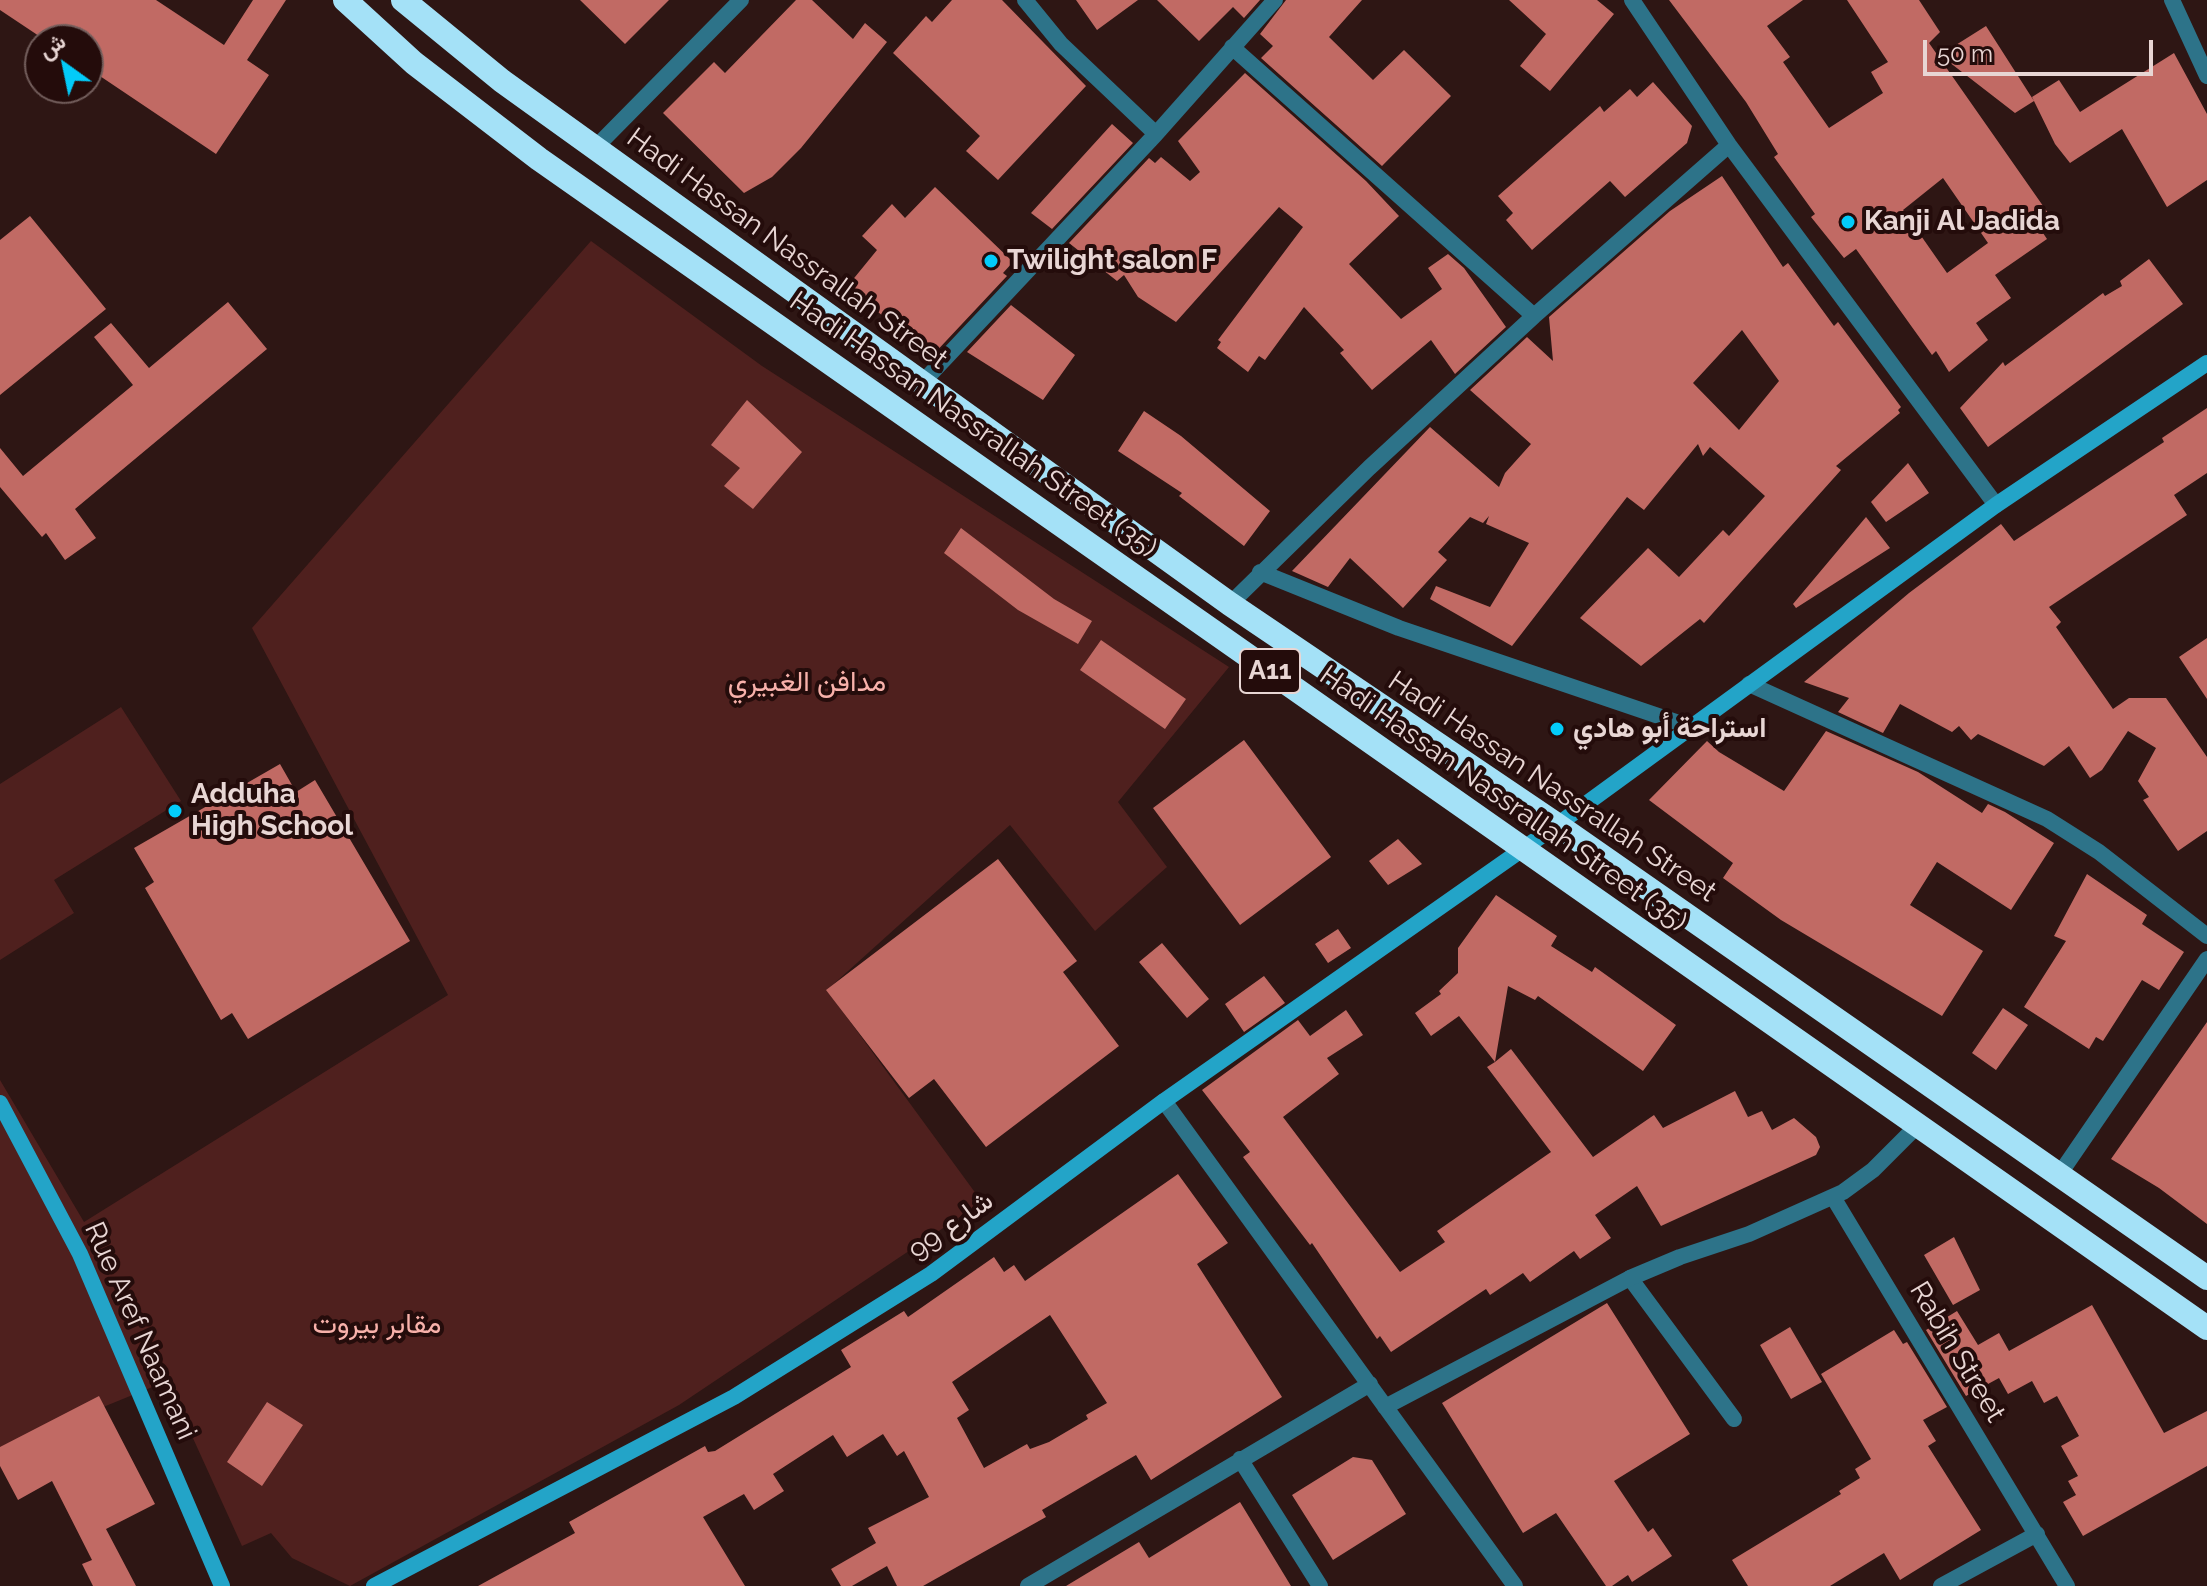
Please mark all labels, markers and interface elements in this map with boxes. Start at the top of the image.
north arrow [24,24,104,104]
scale bar [1927,24,2157,74]
text: ش [34,27,70,64]
text: 50 m [1937,39,1993,68]
street label: Hadi Hassan Nassrallah Street [620,121,954,377]
place label: Kanji Al Jadida [1864,205,2060,239]
marker: Kanji Al Jadida [1839,213,1857,231]
place label: Twilight salon F [1007,244,1217,278]
marker: Twilight salon F [982,252,1000,270]
street label: Hadi Hassan Nassrallah Street (35) [783,285,1163,565]
road number: A11 [1240,649,1300,693]
street label: Hadi Hassan Nassrallah Street (35) [1313,659,1693,939]
street label: Hadi Hassan Nassrallah Street [1382,664,1722,910]
park label: مدافن الغبيري [728,666,886,700]
place label: استراحة أبو هادي [1573,712,1766,746]
marker: استراحة أبو هادي [1548,720,1566,738]
place label: Adduha High School [191,778,353,844]
marker: Adduha High School [166,802,184,820]
street label: شارع 99 [902,1184,1000,1268]
street label: Rue Aref Naamani [77,1217,203,1445]
street label: Rabih Street [1902,1276,2012,1428]
park label: مقابر بيروت [312,1308,442,1342]

